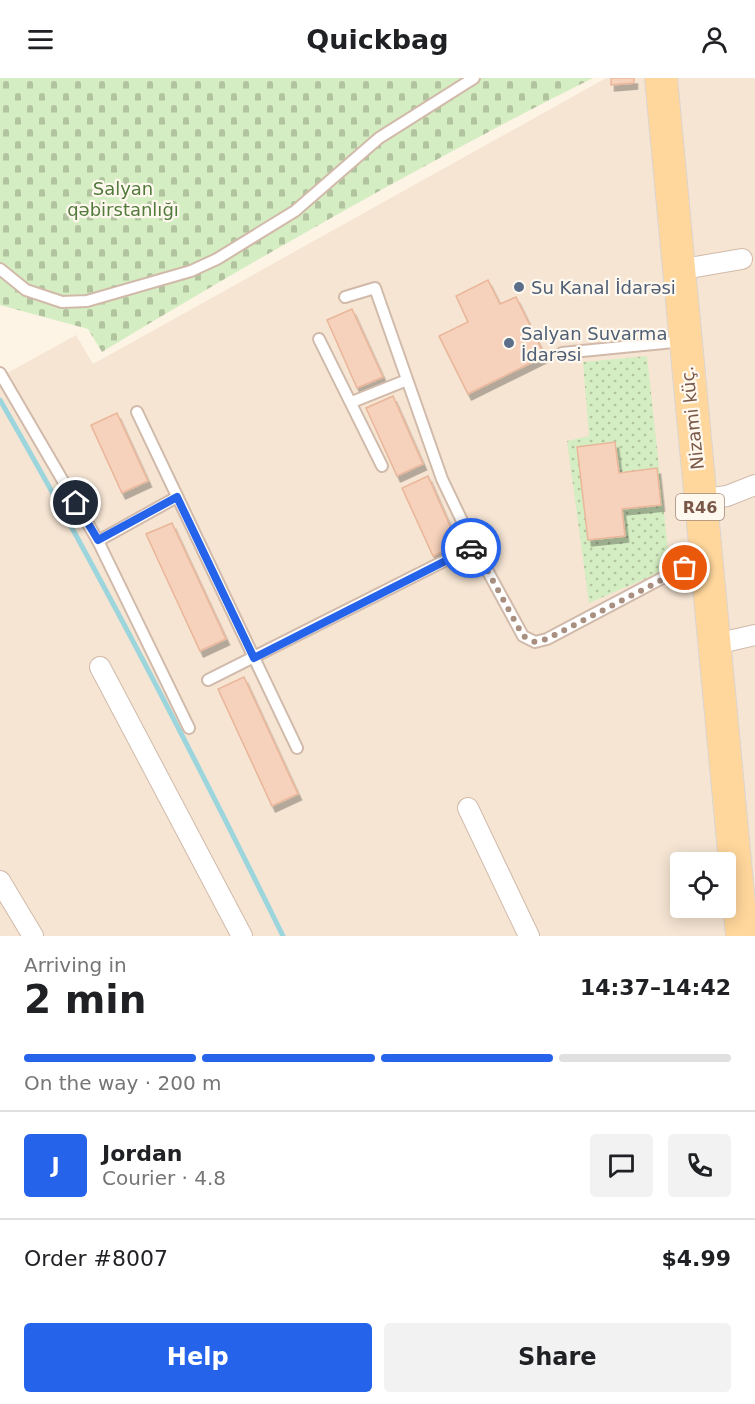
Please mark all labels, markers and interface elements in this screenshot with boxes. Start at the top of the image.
icon: menu [24,23,57,56]
icon: person [698,23,731,56]
text: Quickbag [306,24,449,55]
park label: Salyan qəbirstanlığı [67,178,179,220]
place label: Su Kanal İdarəsi [531,277,676,298]
marker: Su Kanal İdarəsi [512,280,526,294]
place label: Salyan Suvarma İdarəsi [521,323,667,365]
marker: Salyan Suvarma İdarəsi [502,336,516,350]
street label: Nizami küç. [676,365,708,471]
pin [50,477,101,528]
icon: home [59,486,92,519]
road number: R46 [676,494,724,520]
courier [441,518,501,578]
icon: car [455,532,488,565]
pin [659,542,710,593]
icon: bag [668,551,701,584]
map controls [670,852,736,918]
button: locate [670,852,736,918]
text: Arriving in [24,953,127,977]
text: 14:37–14:42 [580,975,731,1000]
text: 2 min [24,977,146,1022]
text: On the way · 200 m [24,1071,222,1095]
button: chat [590,1134,653,1197]
button: phone [668,1134,731,1197]
text: Jordan [102,1141,182,1166]
text: J [51,1153,60,1178]
text: Courier · 4.8 [102,1166,226,1190]
text: Order #8007 [24,1246,168,1271]
text: $4.99 [661,1246,731,1271]
button: Help [24,1323,372,1392]
button: Share [384,1323,731,1392]

